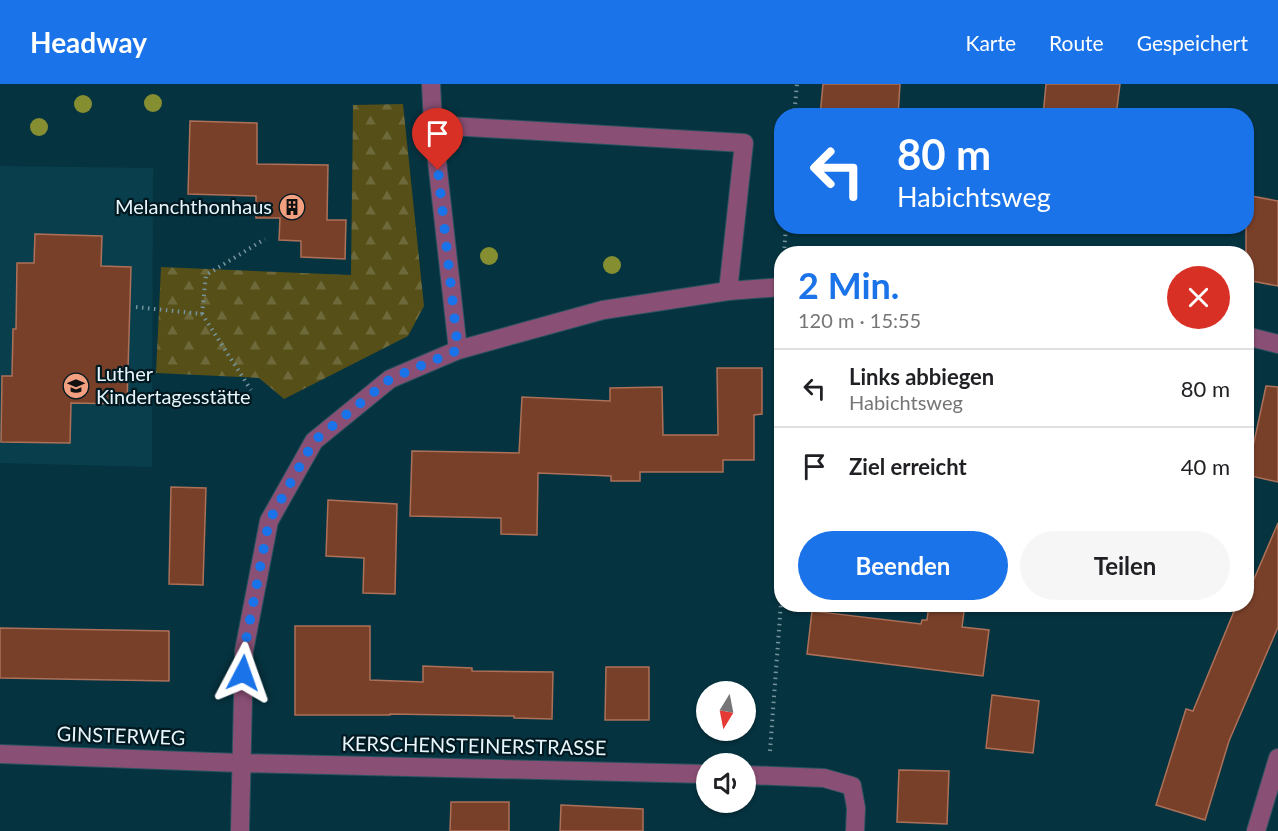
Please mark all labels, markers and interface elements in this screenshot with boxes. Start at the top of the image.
text: Headway [30,25,147,59]
text: Karte [966,30,1016,55]
text: Route [1049,30,1104,55]
text: Gespeichert [1137,30,1248,55]
pin [412,108,463,170]
icon: arrive [421,117,454,150]
text: 80 m [897,129,991,179]
icon: left [798,132,876,210]
text: Habichtsweg [897,180,1051,213]
building icon: Melanchthonhaus [277,192,307,222]
place label: Melanchthonhaus [115,194,272,218]
text: 2 Min. [798,263,899,307]
button: close [1167,266,1230,329]
text: 120 m · 15:55 [798,308,921,332]
place label: Luther Kindertagesstätte [96,361,251,408]
text: Links abbiegen [849,363,994,390]
school or university icon: Luther Kindertagesstätte [61,371,91,401]
icon: left [798,372,831,405]
text: 80 m [1181,375,1230,402]
text: Habichtsweg [849,390,963,414]
icon: arrive [798,450,831,483]
text: Ziel erreicht [849,453,967,480]
text: 40 m [1181,453,1230,480]
button: Beenden [798,531,1008,600]
button: Teilen [1020,531,1230,600]
position arrow [211,641,275,705]
north arrow [696,681,756,741]
map controls [696,681,756,813]
street label: GINSTERWEG [56,721,186,749]
street label: KERSCHENSTEINERSTRASSE [341,731,607,759]
button: sound [696,753,756,813]

